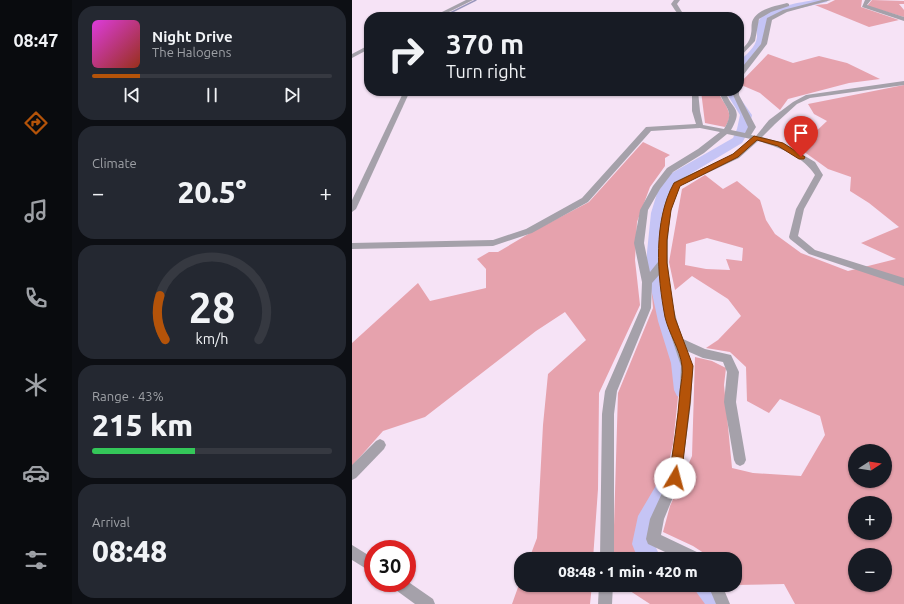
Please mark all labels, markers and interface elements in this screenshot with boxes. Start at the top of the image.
text: Night Drive [152,28,233,45]
icon: right [380,28,432,80]
text: 370 m [446,28,524,59]
text: 08:47 [13,30,59,50]
text: The Halogens [152,45,231,59]
text: Turn right [446,61,526,81]
icon: previous [121,84,143,106]
icon: pause [201,84,223,106]
icon: next [281,84,303,106]
icon: directions [22,109,50,137]
pin [784,116,818,157]
icon: arrive [790,122,812,144]
text: Climate [92,156,137,170]
text: 20.5° [177,175,247,209]
text: − [92,180,104,205]
text: + [320,180,332,205]
icon: music [22,197,50,225]
icon: phone [22,284,50,312]
text: 28 [189,284,235,331]
text: km/h [196,331,228,347]
icon: climate [22,371,50,399]
text: Range · 43% [92,389,164,403]
text: 215 km [92,408,193,442]
north arrow [848,444,892,488]
map controls [848,444,892,592]
position arrow [654,457,696,499]
icon: car [22,459,50,487]
button: + [848,496,892,540]
text: Arrival [92,515,130,529]
text: 08:48 [92,534,167,568]
speed limit sign: 30 [364,540,416,592]
icon: filters [22,546,50,574]
button: − [848,548,892,592]
text: 08:48 · 1 min · 420 m [558,563,698,580]

